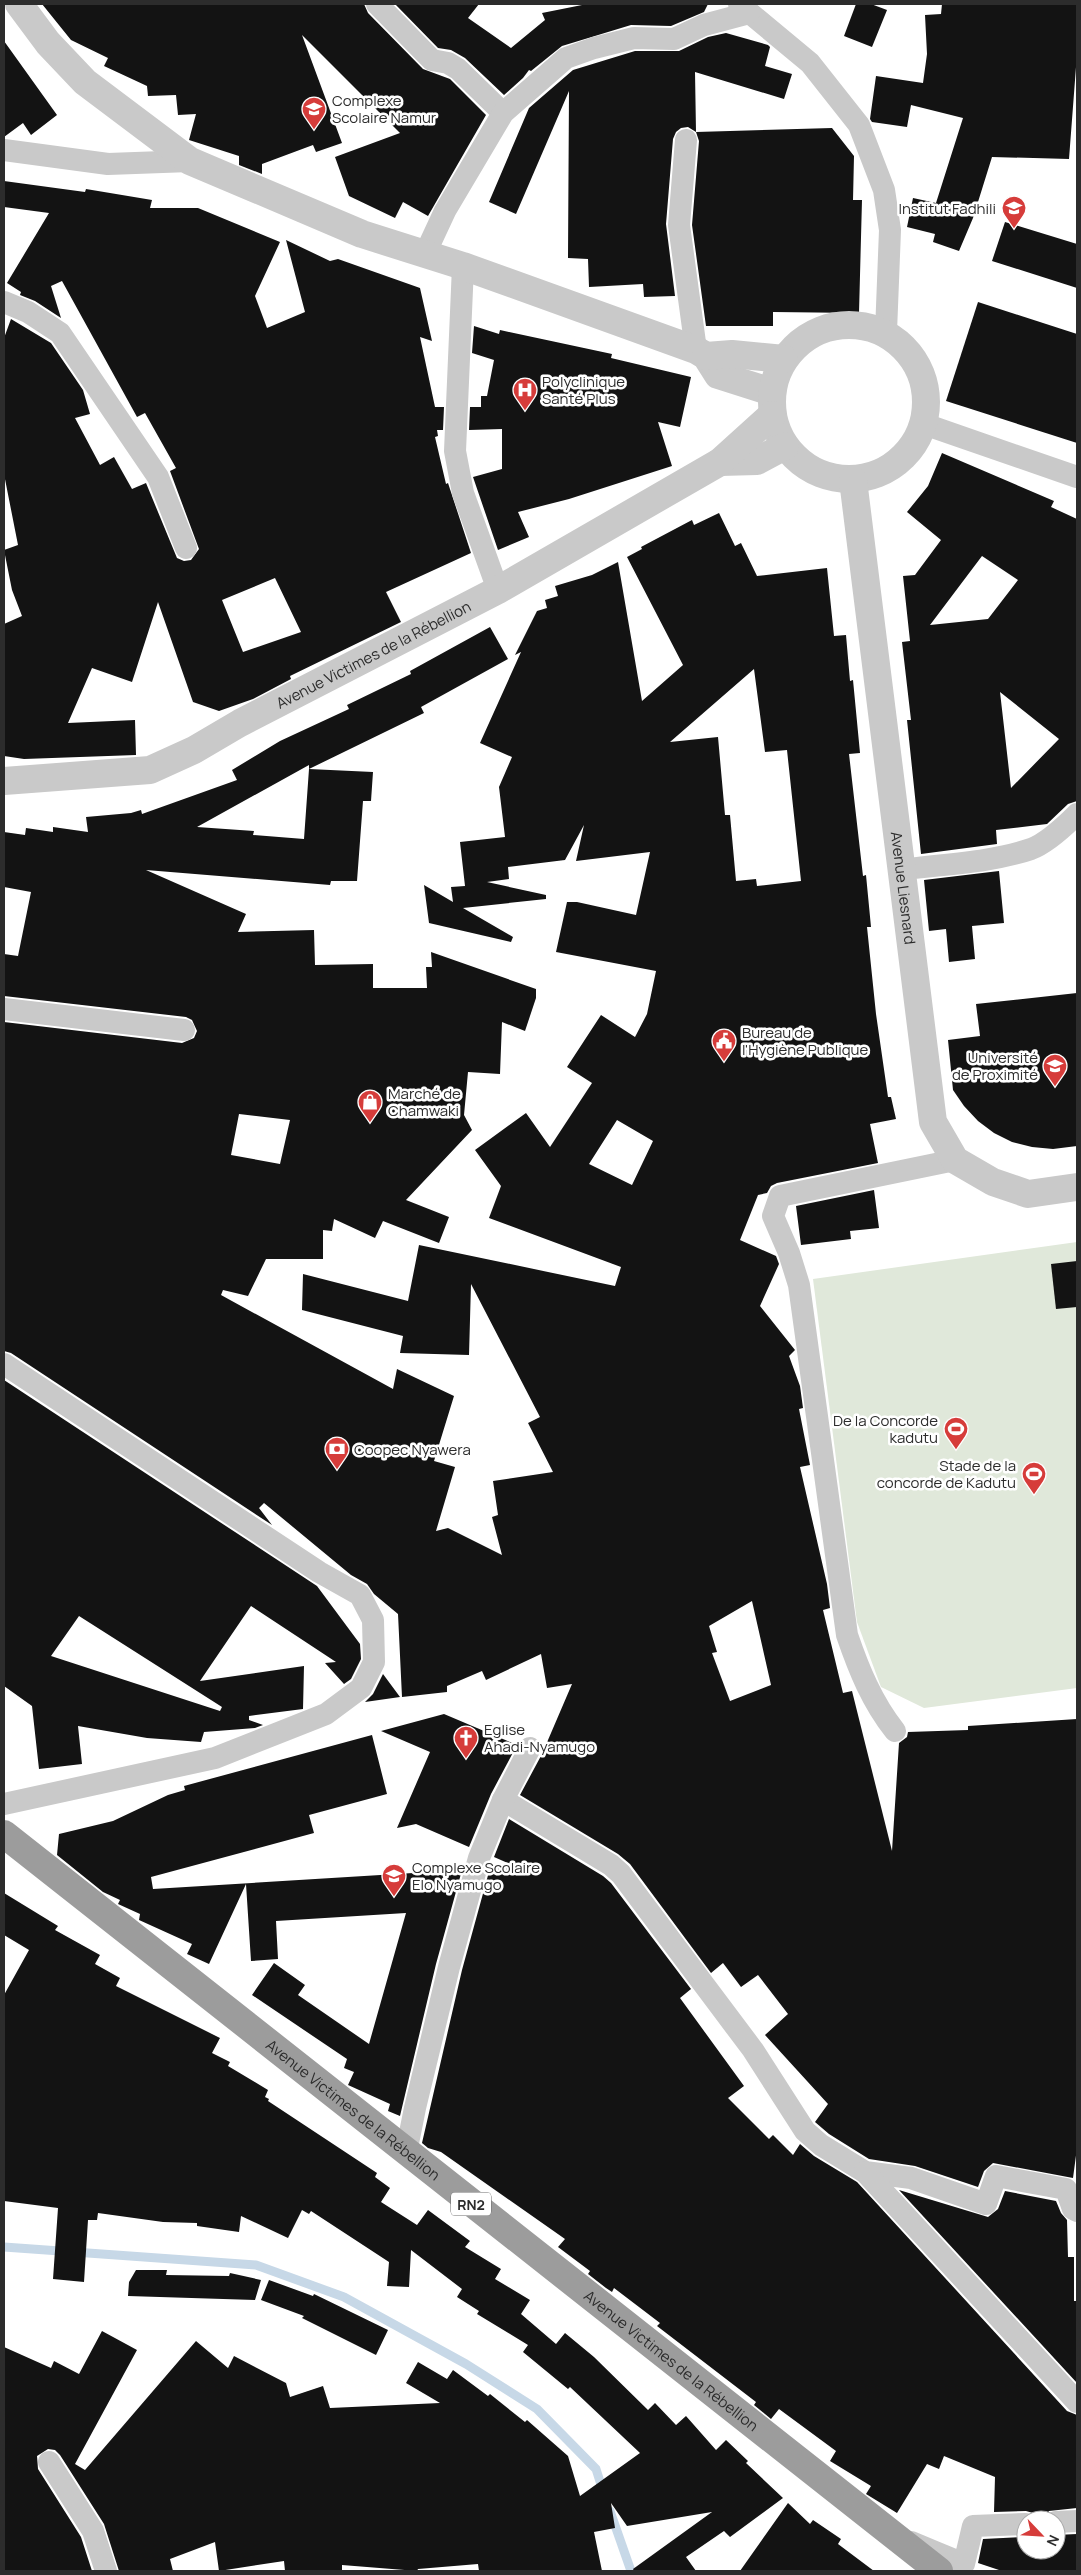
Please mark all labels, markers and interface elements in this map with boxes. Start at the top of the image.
place label: Complexe Scolaire Namur [332,90,437,128]
school or university icon: Complexe Scolaire Namur [301,96,327,130]
school or university icon: Institut Fadhili [1001,195,1027,229]
place label: Institut Fadhili [898,198,996,219]
place label: Polyclinique Santé Plus [542,371,625,409]
hospital icon: Polyclinique Santé Plus [512,377,538,411]
street label: Avenue Victimes de la Rébellion [272,595,474,713]
street label: Avenue Liesnard [886,830,921,946]
place label: Bureau de l'Hygiène Publique [742,1022,868,1060]
public building icon: Bureau de l'Hygiène Publique [711,1028,737,1062]
place label: Université de Proximité [952,1047,1038,1085]
school or university icon: Université de Proximité [1042,1053,1068,1087]
place label: Marché de Chamwaki [388,1083,461,1121]
shop icon: Marché de Chamwaki [357,1089,383,1123]
place label: De la Concorde kadutu [833,1410,938,1448]
sports icon: De la Concorde kadutu [943,1416,969,1450]
bank icon: Coopec Nyawera [324,1436,350,1470]
place label: Coopec Nyawera [354,1439,471,1460]
place label: Stade de la concorde de Kadutu [877,1455,1016,1493]
sports icon: Stade de la concorde de Kadutu [1021,1461,1047,1495]
place label: Eglise Ahadi-Nyamugo [484,1719,595,1757]
church icon: Eglise Ahadi-Nyamugo [453,1725,479,1759]
place label: Complexe Scolaire Elo Nyamugo [412,1857,540,1895]
school or university icon: Complexe Scolaire Elo Nyamugo [381,1863,407,1897]
street label: Avenue Victimes de la Rébellion [262,2034,445,2185]
road number: RN2 [451,2192,491,2216]
street label: Avenue Victimes de la Rébellion [580,2285,763,2436]
north arrow [1016,2510,1066,2560]
text: N [1042,2532,1064,2549]

